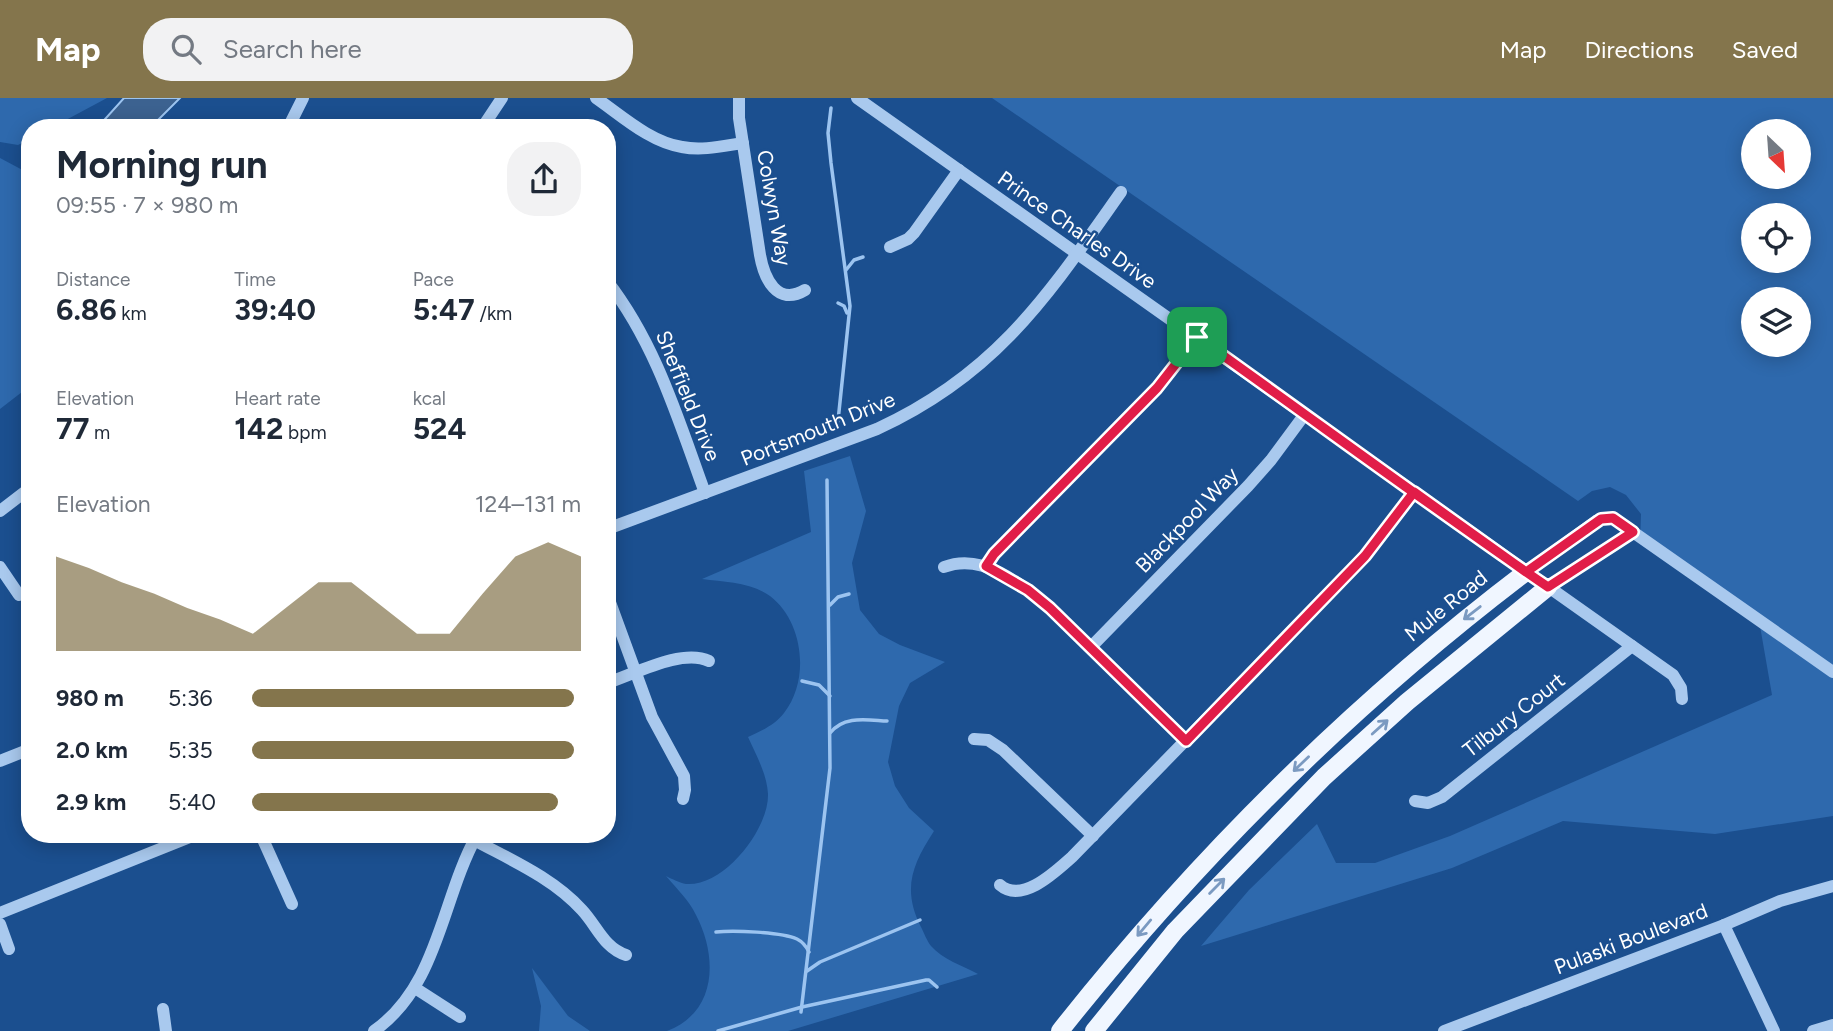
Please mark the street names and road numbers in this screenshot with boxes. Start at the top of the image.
street label: Colwyn Way [752,148,797,268]
street label: Prince Charles Drive [993,165,1161,294]
street label: Sheffield Drive [651,327,726,465]
street label: Portsmouth Drive [737,386,899,471]
street label: Blackpool Way [1130,462,1243,578]
street label: Mule Road [1399,565,1492,647]
street label: Tilbury Court [1458,667,1570,762]
street label: Pulaski Boulevard [1550,898,1711,979]

